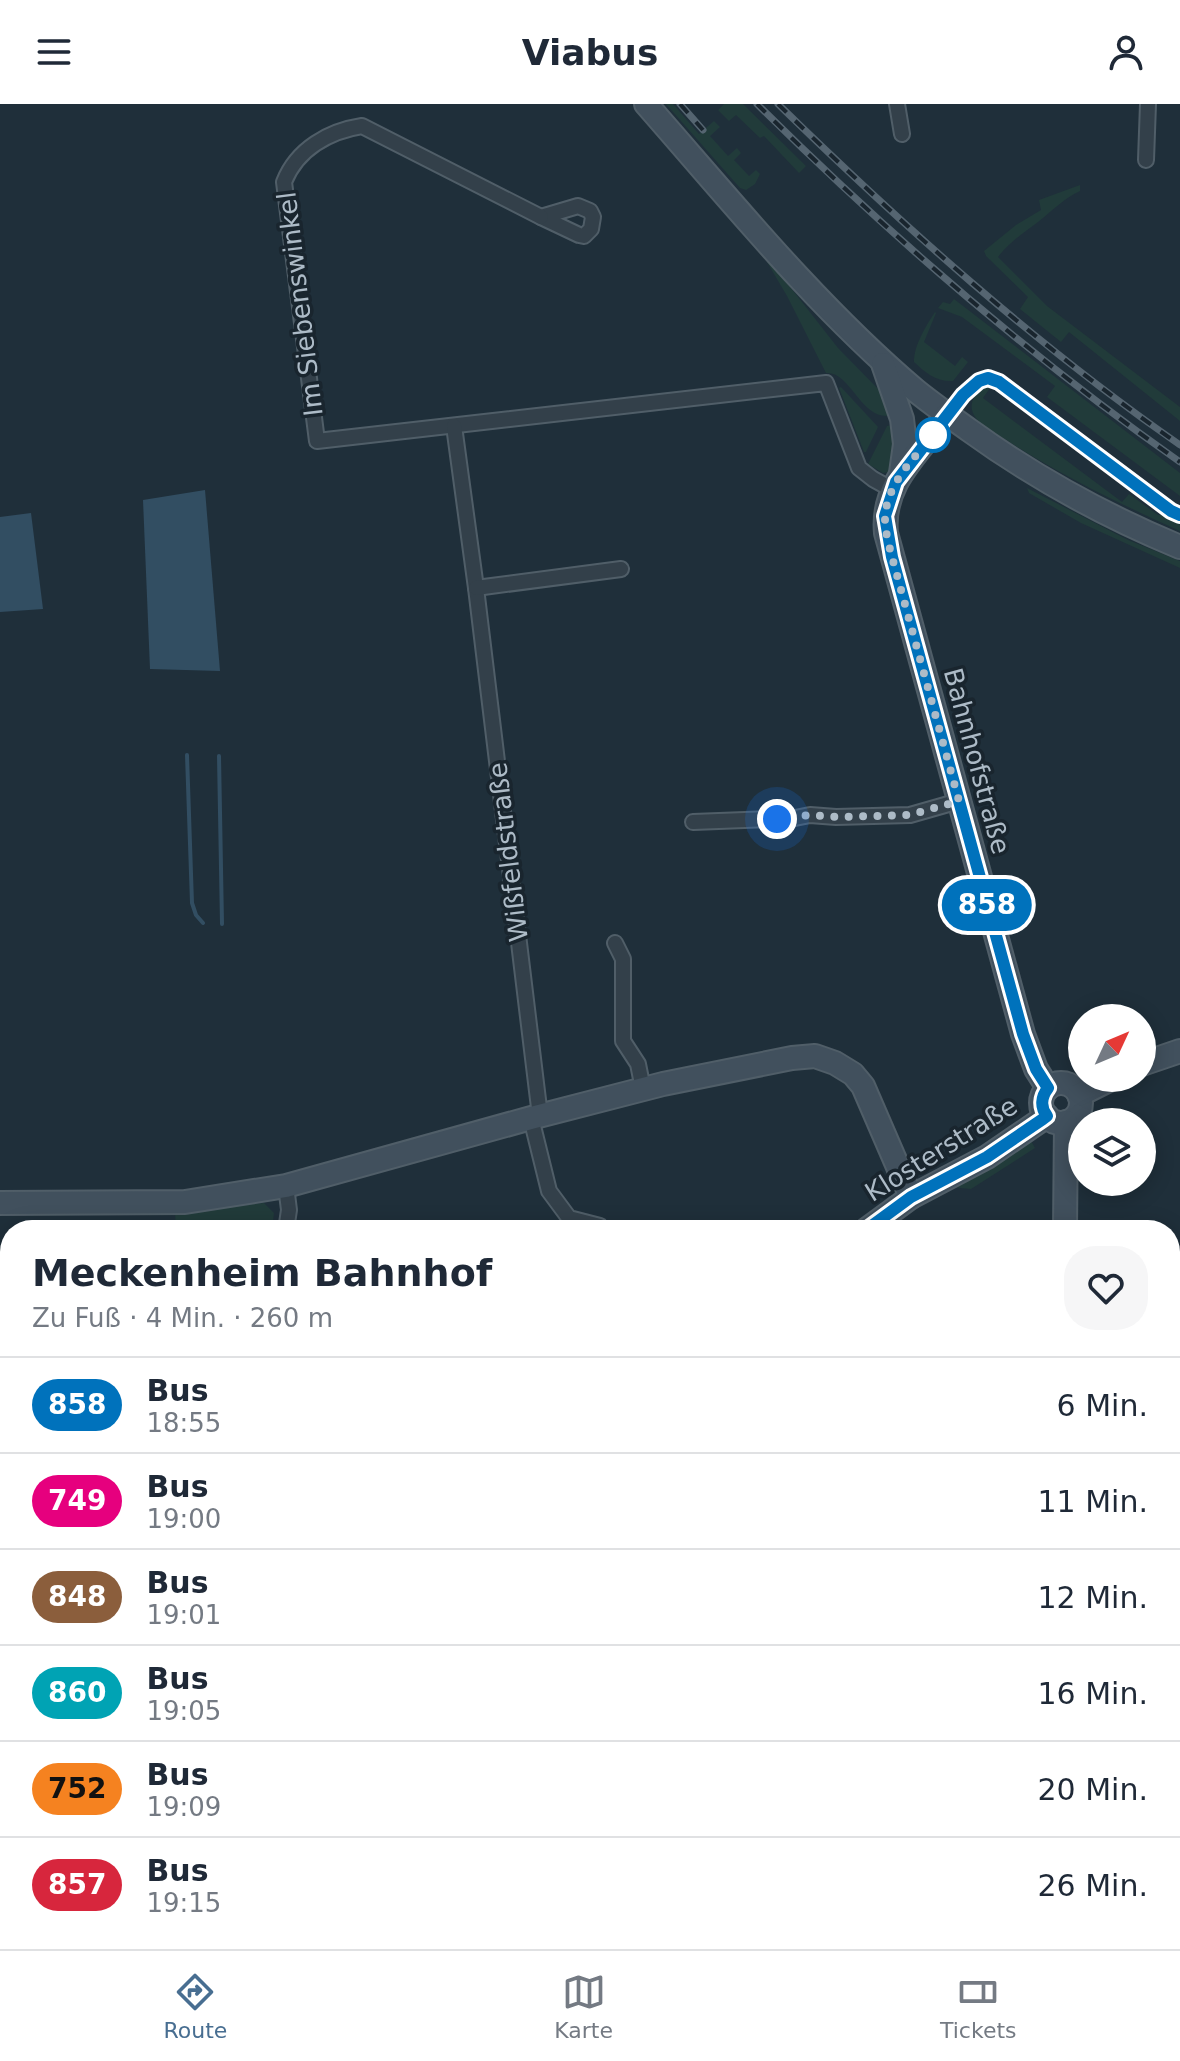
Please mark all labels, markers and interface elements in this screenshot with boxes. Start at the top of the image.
icon: menu [32,30,76,74]
icon: person [1104,30,1148,74]
text: Viabus [522,32,658,73]
street label: Im Siebenswinkel [271,190,329,418]
unlabelled marker [916,418,950,452]
street label: Bahnhofstraße [938,665,1016,857]
street label: Wißfeldstraße [482,761,534,943]
your location [757,799,797,839]
line badge: 858 [941,879,1033,931]
text: 858 [958,888,1016,921]
north arrow [1068,1004,1156,1092]
map controls [1068,1004,1156,1196]
street label: Klosterstraße [860,1090,1022,1208]
button: layers [1068,1108,1156,1196]
button: heart [1064,1246,1148,1330]
text: Meckenheim Bahnhof [32,1251,492,1295]
text: Zu Fuß · 4 Min. · 260 m [32,1303,333,1333]
text: Bus [146,1373,209,1408]
text: 858 [48,1388,106,1421]
text: 6 Min. [1057,1388,1148,1423]
text: 18:55 [146,1408,221,1438]
text: Bus [146,1469,209,1504]
text: 749 [48,1484,106,1517]
text: 11 Min. [1038,1484,1148,1519]
text: 19:00 [146,1504,221,1534]
text: Bus [146,1565,209,1600]
text: 848 [48,1580,106,1613]
text: 12 Min. [1038,1580,1148,1615]
text: 19:01 [146,1600,221,1630]
text: Bus [146,1661,209,1696]
text: 860 [48,1676,106,1709]
text: 16 Min. [1038,1676,1148,1711]
text: 19:05 [146,1696,221,1726]
text: Bus [146,1757,209,1792]
text: 752 [48,1772,106,1805]
text: 20 Min. [1038,1772,1148,1807]
text: 19:09 [146,1792,221,1822]
text: Bus [146,1853,209,1888]
text: 857 [48,1868,106,1901]
text: 26 Min. [1038,1868,1148,1903]
text: 19:15 [146,1888,221,1918]
tab: Route [163,1970,227,2043]
tab: Karte [554,1970,613,2043]
tab: Tickets [940,1970,1017,2043]

